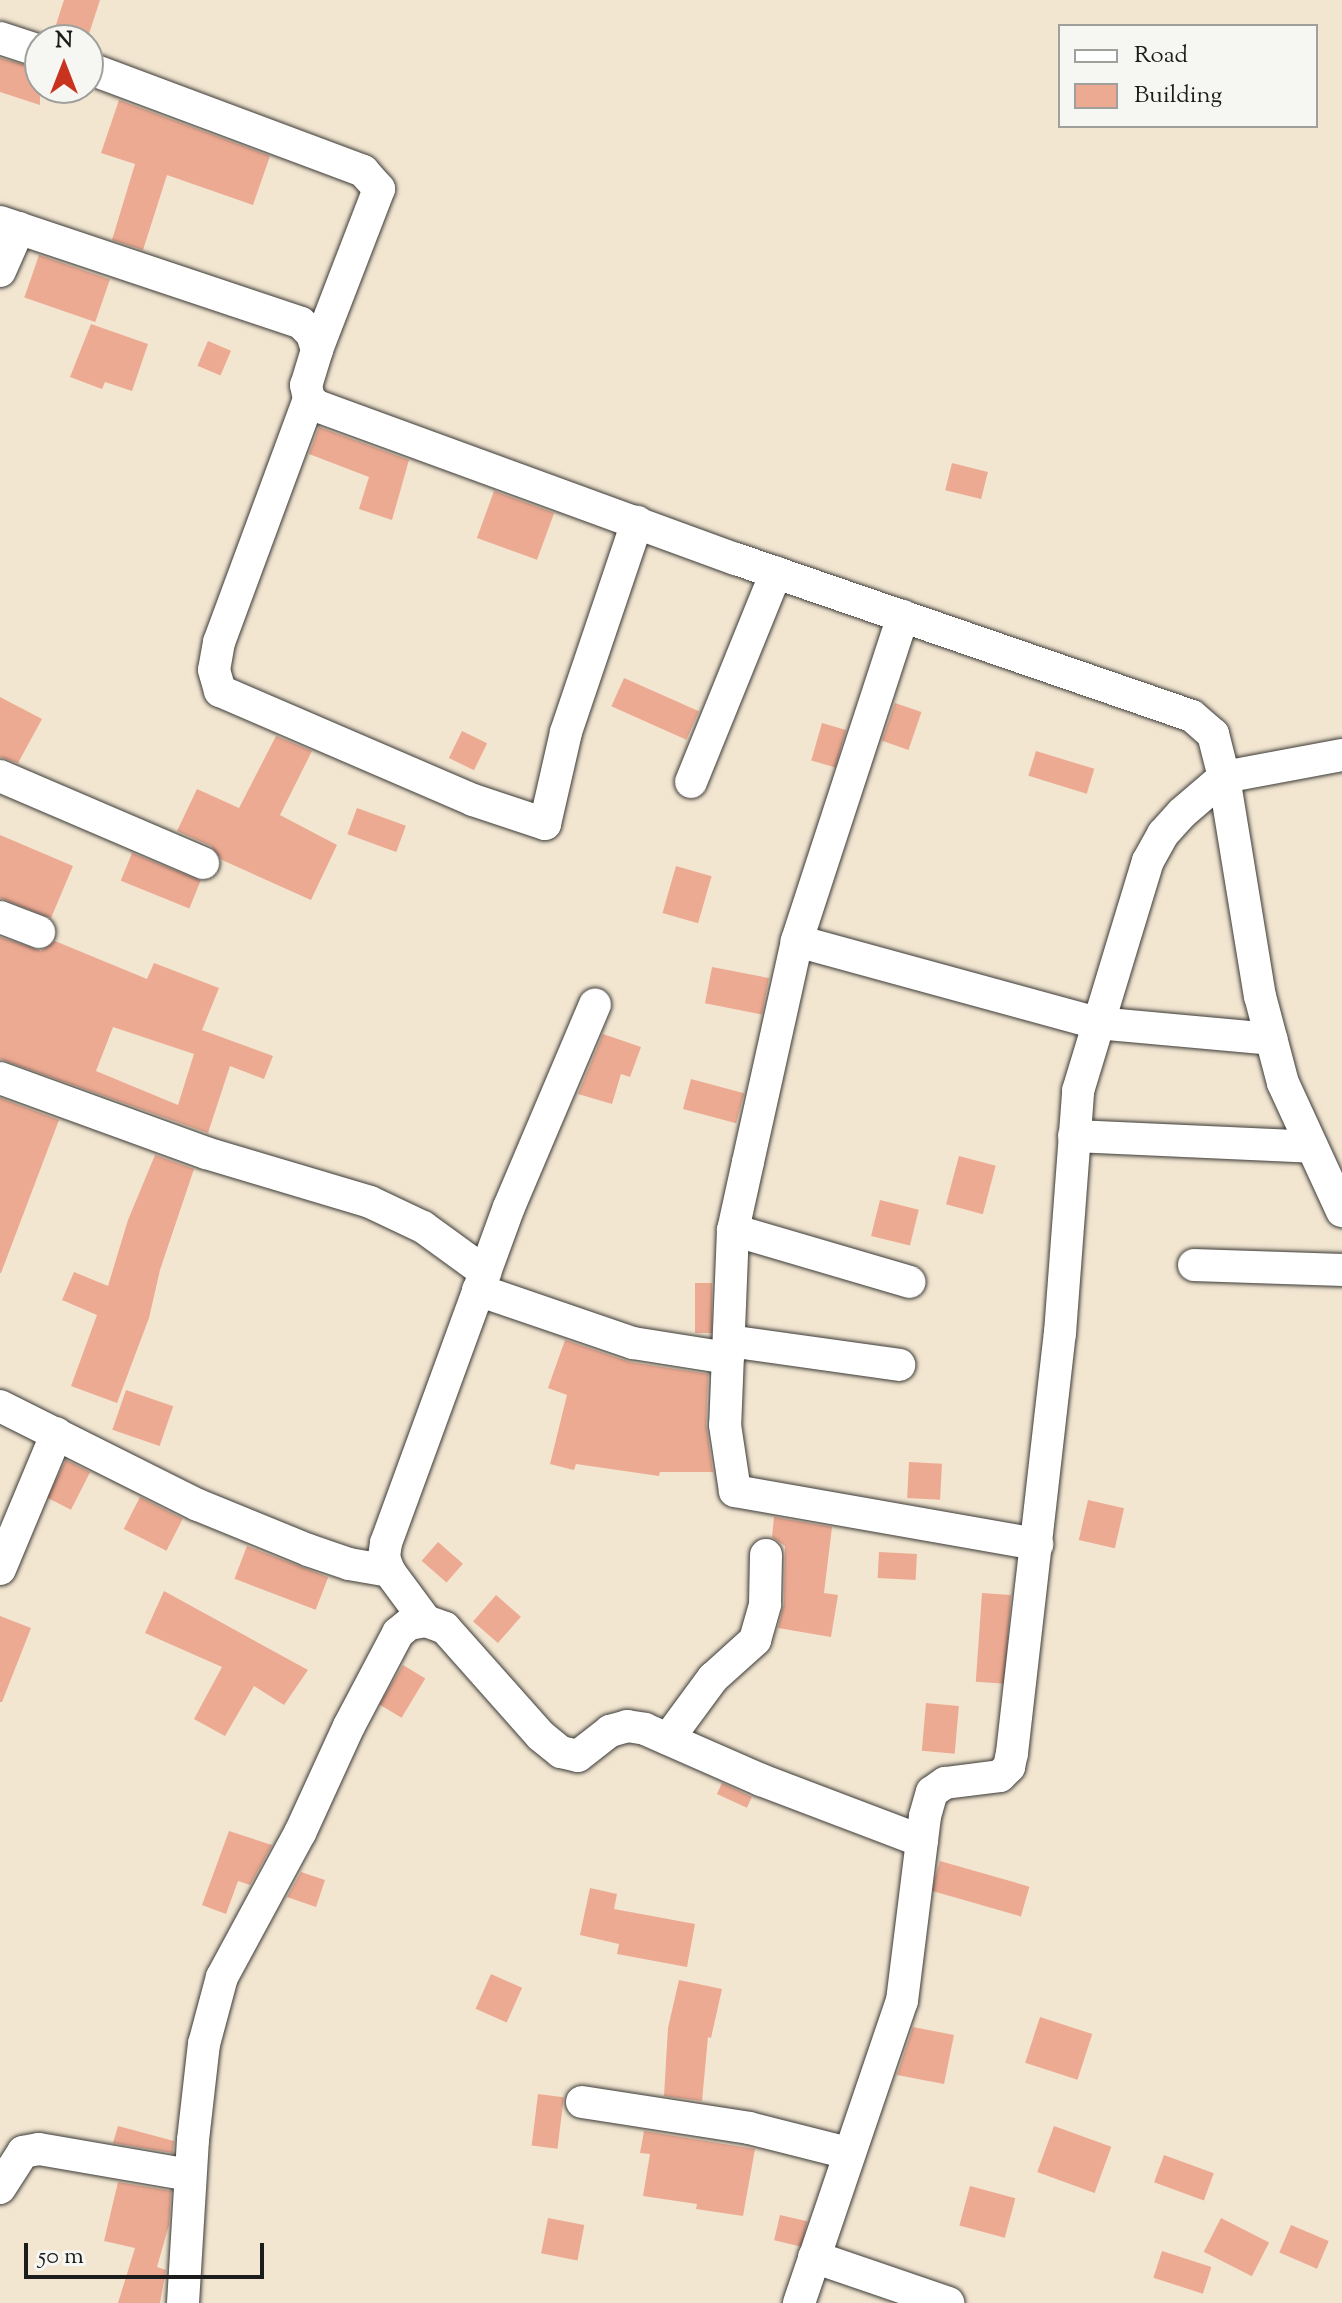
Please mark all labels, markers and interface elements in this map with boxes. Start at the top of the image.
north arrow [24,24,104,104]
legend [1058,24,1318,128]
text: N [55,26,73,58]
text: Road [1134,39,1188,73]
text: Building [1134,79,1222,113]
scale bar [28,2227,268,2277]
text: 50 m [38,2240,84,2274]

